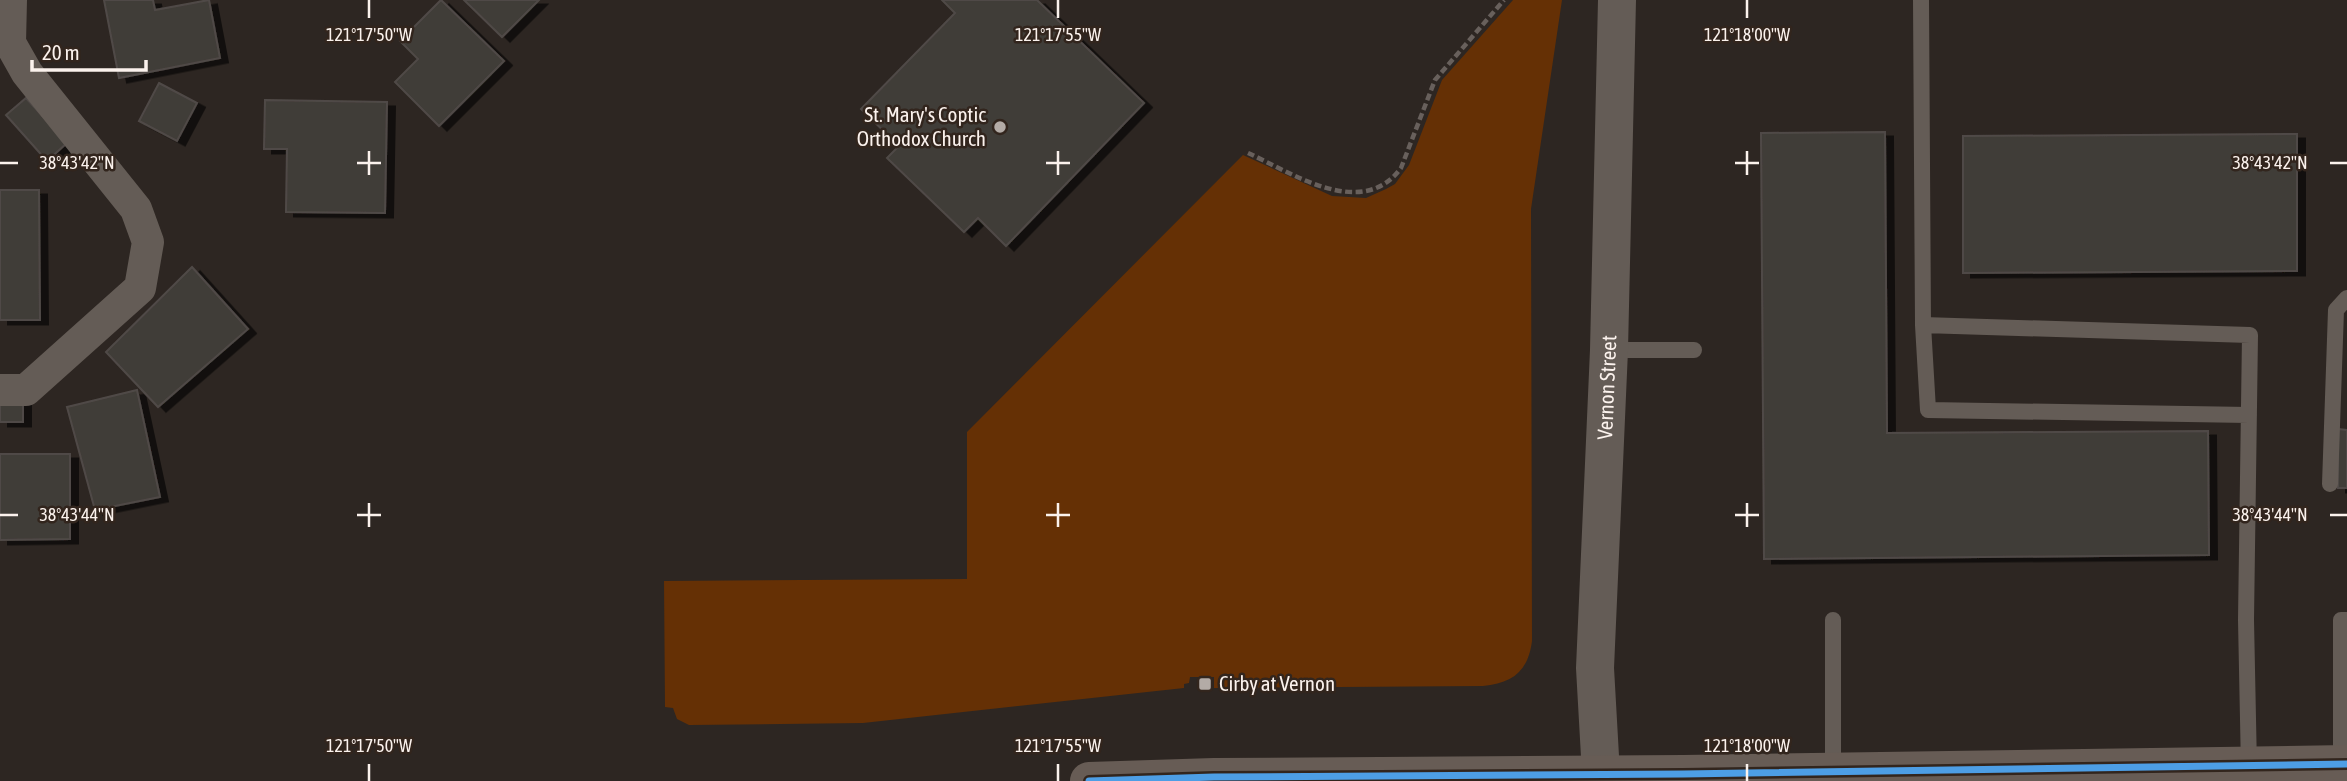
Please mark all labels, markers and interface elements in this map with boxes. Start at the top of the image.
text: 121°17'50"W [326,24,412,45]
text: 121°17'55"W [1015,24,1101,45]
text: 121°18'00"W [1704,24,1790,45]
scale bar [32,28,145,72]
text: 20 m [42,40,80,64]
place label: St. Mary's Coptic Orthodox Church [857,102,986,150]
marker: St. Mary's Coptic Orthodox Church [992,119,1008,135]
text: 38°43'42"N [39,152,115,173]
text: 38°43'42"N [2232,152,2308,173]
street label: Vernon Street [1592,335,1620,440]
text: 38°43'44"N [39,504,115,525]
text: 38°43'44"N [2232,504,2308,525]
place label: Cirby at Vernon [1219,671,1335,695]
marker: Cirby at Vernon [1197,676,1213,692]
text: 121°17'50"W [326,735,412,756]
text: 121°17'55"W [1015,735,1101,756]
text: 121°18'00"W [1704,735,1790,756]

